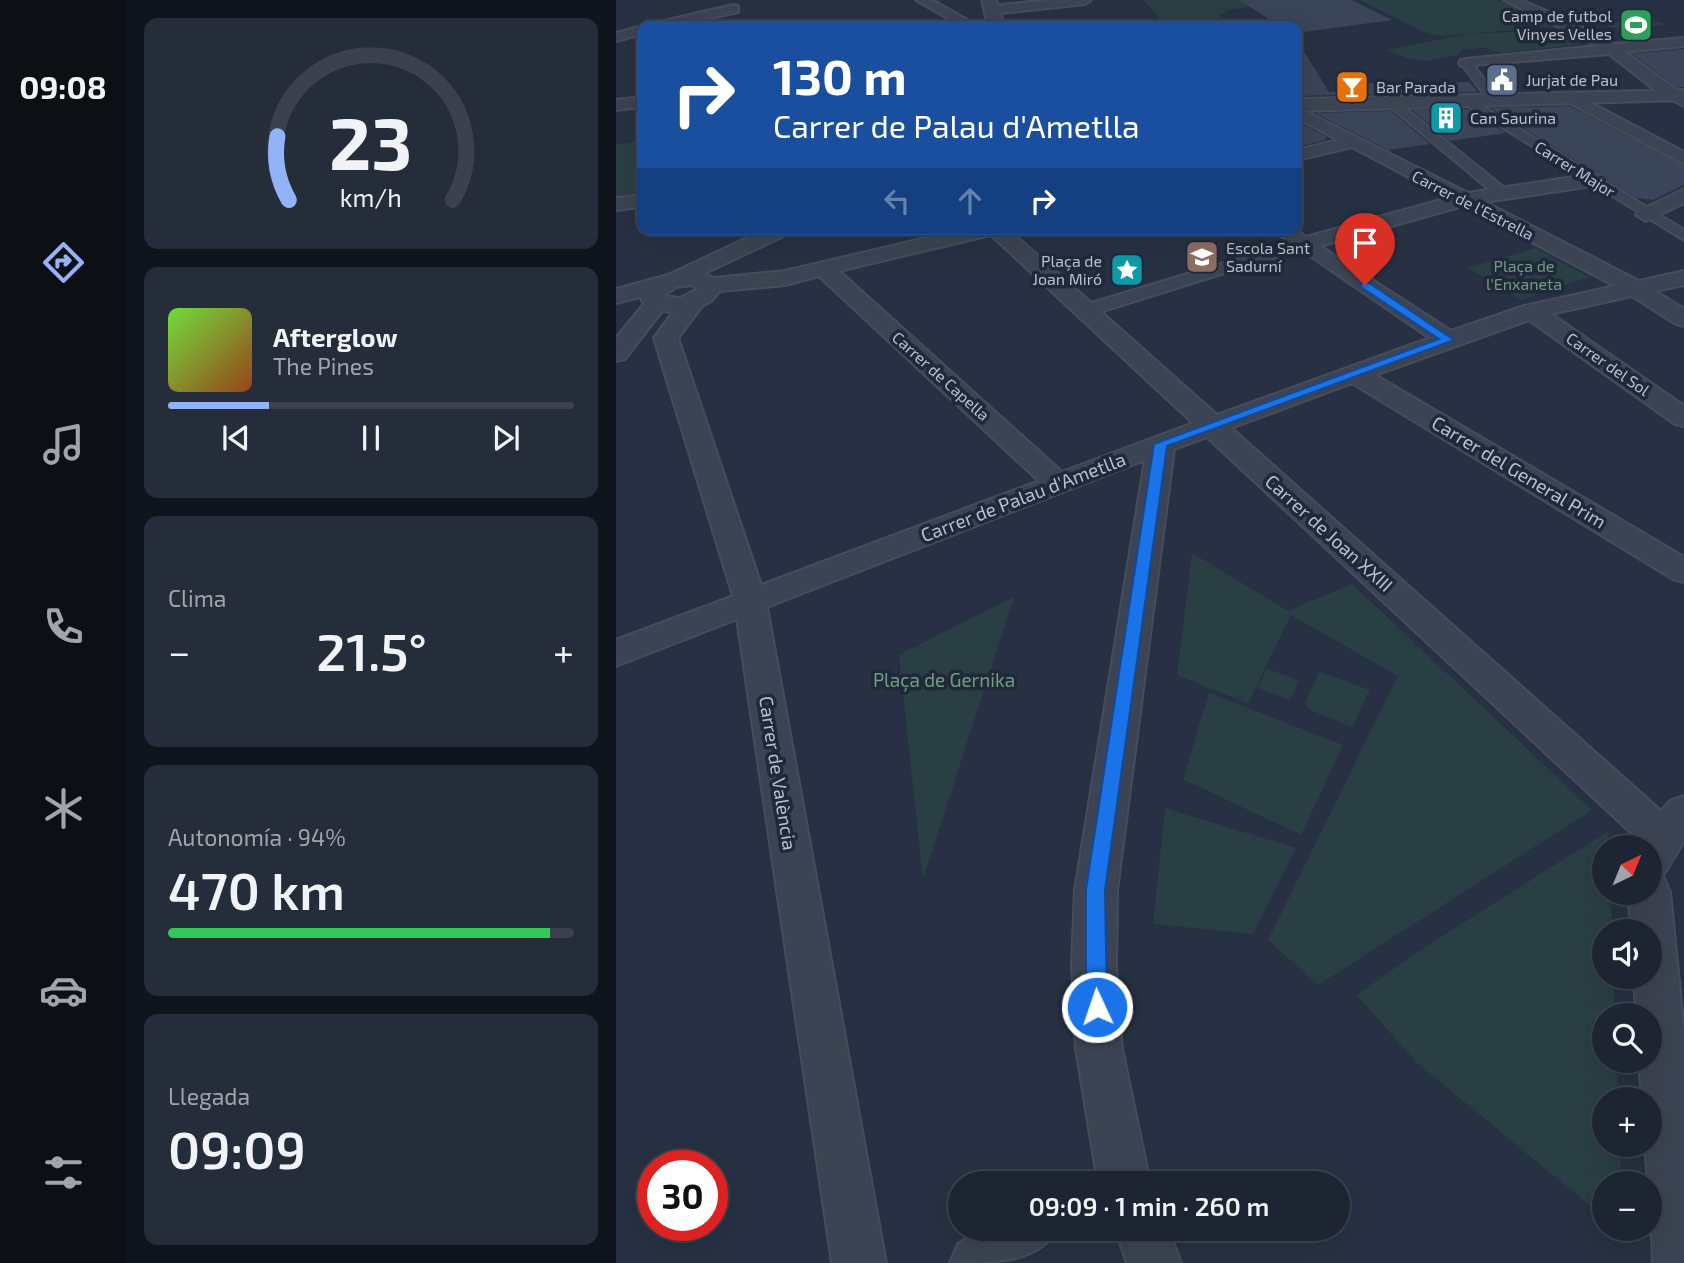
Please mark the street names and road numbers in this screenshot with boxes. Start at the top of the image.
street label: Carrer Major [1531,136,1619,202]
street label: Carrer de l'Estrella [1409,166,1537,243]
street label: Carrer de Capella [889,327,994,424]
street label: Carrer del Sol [1563,328,1654,399]
street label: Carrer del General Prim [1428,410,1611,533]
street label: Carrer de Palau d'Ametlla [917,447,1129,546]
street label: Carrer de Joan XXIII [1261,469,1398,596]
street label: Carrer de València [755,694,802,852]

